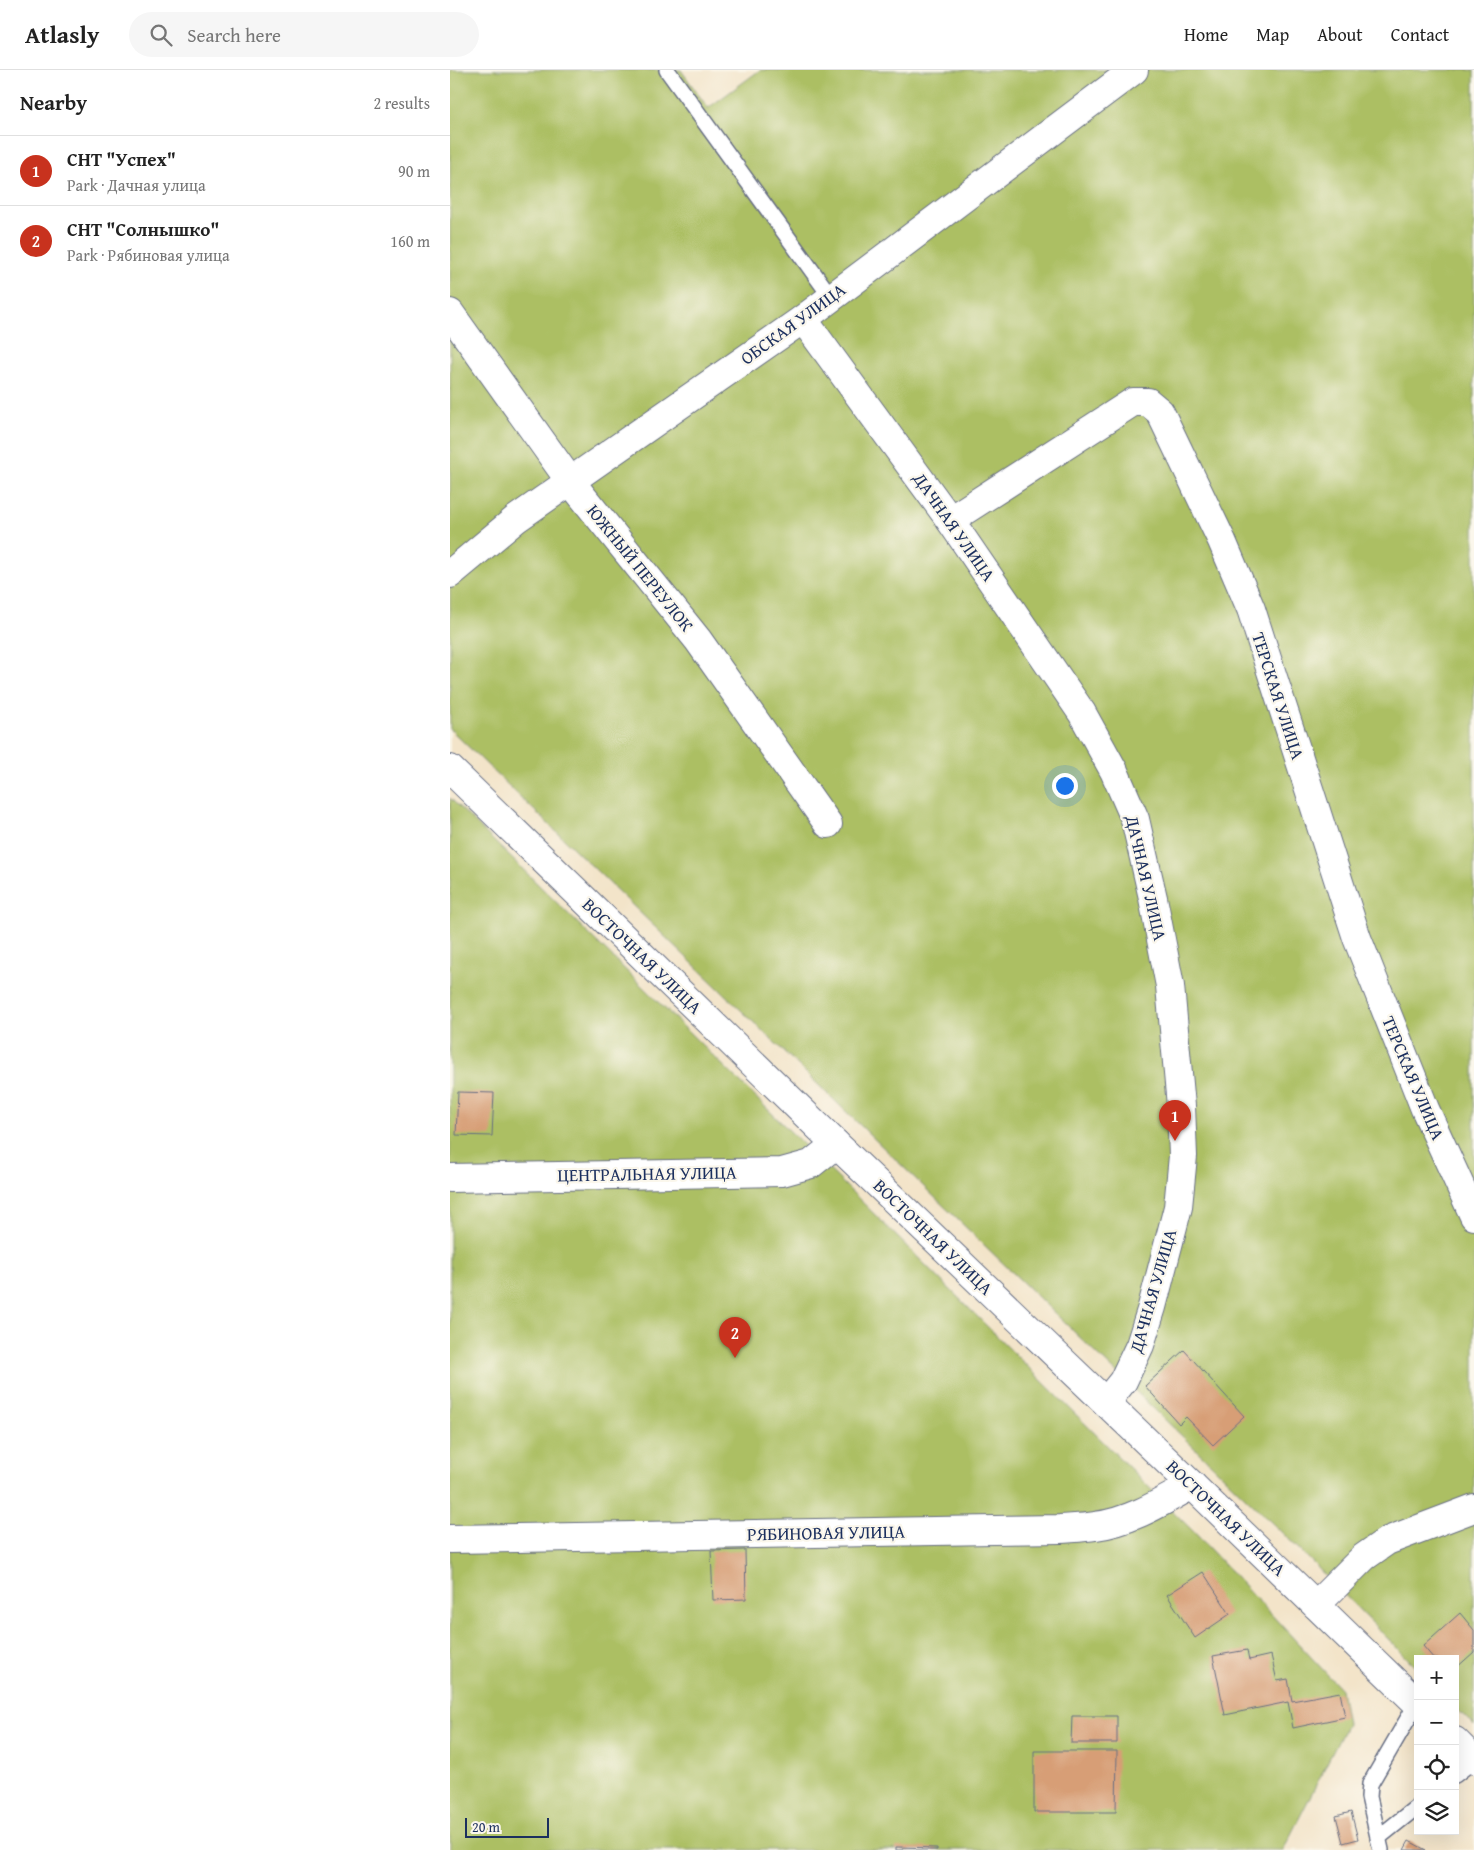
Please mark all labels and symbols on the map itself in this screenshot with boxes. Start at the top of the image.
street label: ОБСКАЯ УЛИЦА [734,276,851,371]
street label: ДАЧНАЯ УЛИЦА [906,466,1002,587]
street label: ЮЖНЫЙ ПЕРЕУЛОК [580,498,700,637]
street label: ТЕРСКАЯ УЛИЦА [1245,629,1312,763]
your location [1052,773,1078,799]
street label: ДАЧНАЯ УЛИЦА [1119,812,1174,943]
street label: ВОСТОЧНАЯ УЛИЦА [576,891,708,1020]
street label: ТЕРСКАЯ УЛИЦА [1375,1012,1452,1144]
pin: 1 [1159,1100,1191,1141]
street label: ЦЕНТРАЛЬНАЯ УЛИЦА [557,1158,737,1189]
street label: ВОСТОЧНАЯ УЛИЦА [867,1172,999,1301]
street label: ДАЧНАЯ УЛИЦА [1122,1226,1183,1357]
pin: 2 [719,1317,751,1358]
street label: ВОСТОЧНАЯ УЛИЦА [1160,1453,1292,1582]
street label: РЯБИНОВАЯ УЛИЦА [747,1518,905,1547]
scale bar [465,1815,549,1838]

